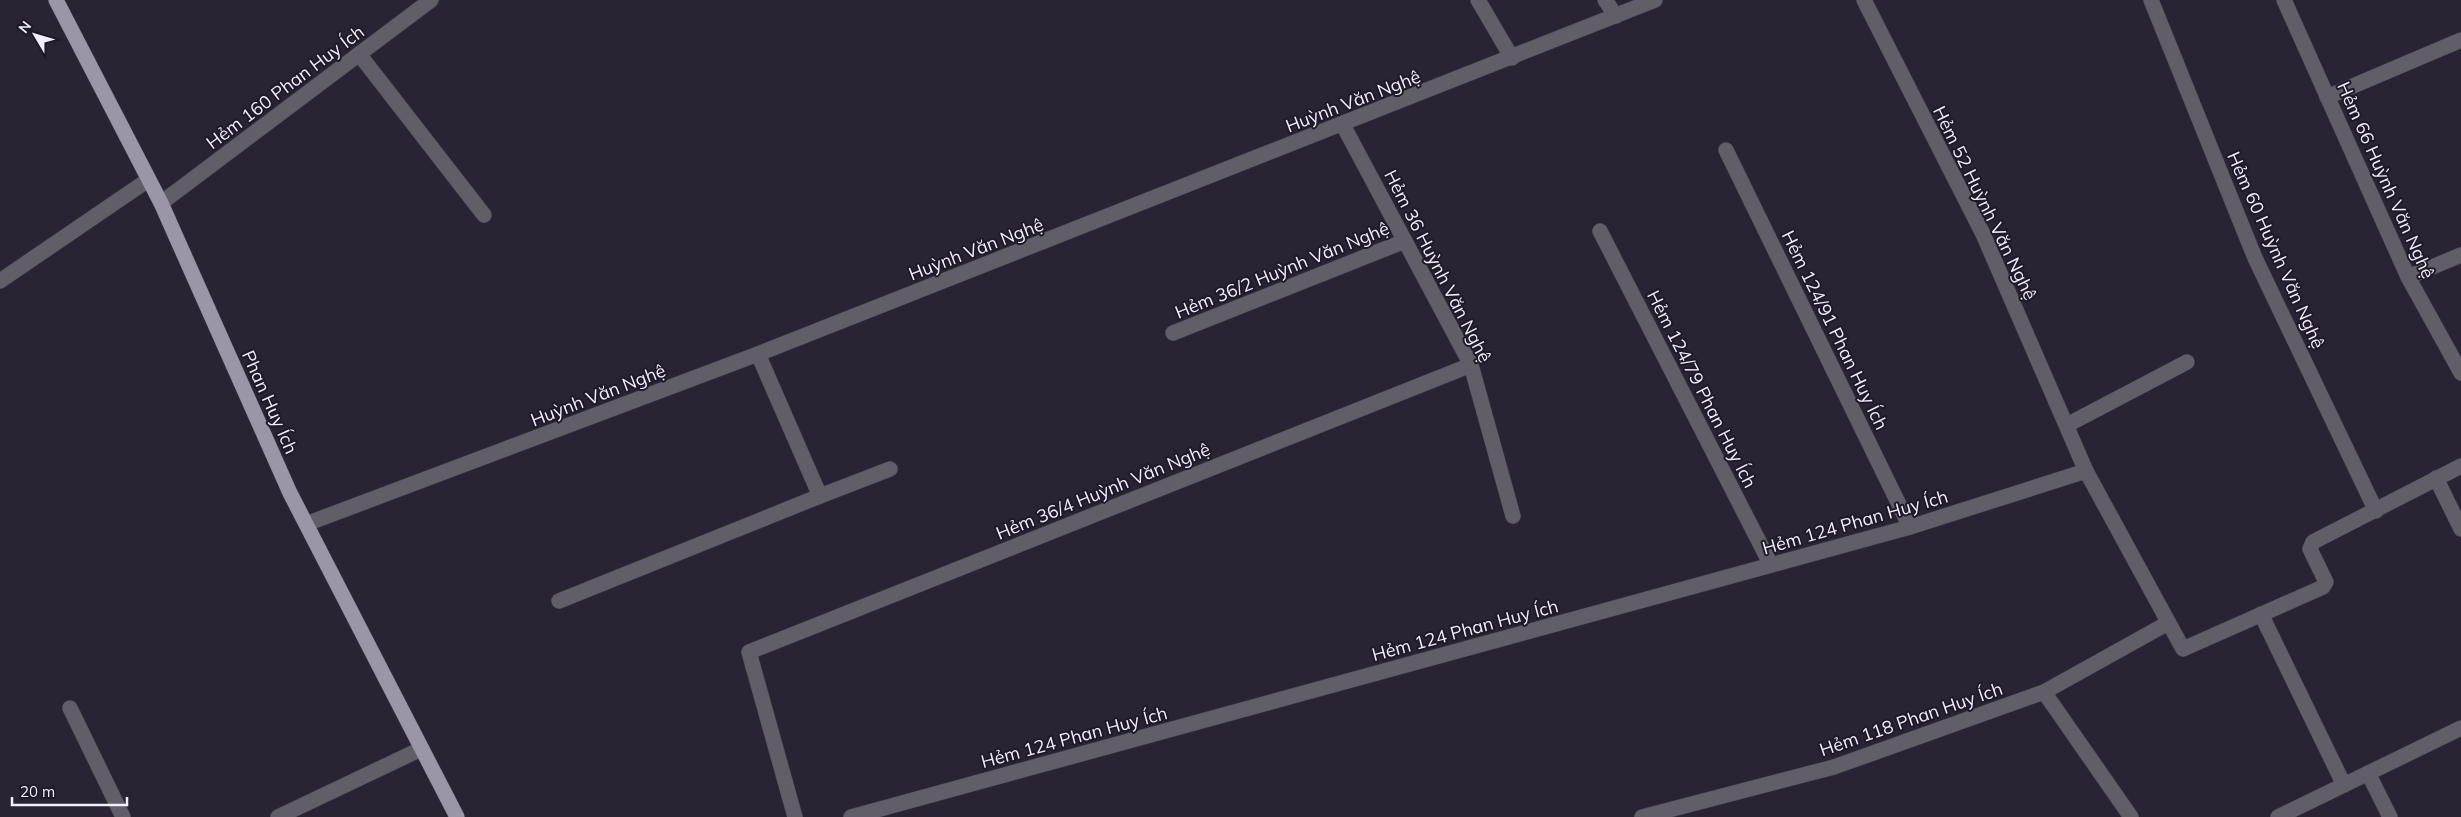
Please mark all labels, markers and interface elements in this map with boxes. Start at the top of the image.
north arrow [10,10,60,60]
text: N [14,17,35,37]
street label: Hẻm 160 Phan Huy Ích [201,20,369,154]
street label: Huỳnh Văn Nghệ [1282,65,1424,137]
street label: Hẻm 66 Huỳnh Văn Nghệ [2332,78,2440,282]
street label: Hẻm 52 Huỳnh Văn Nghệ [1928,102,2042,304]
street label: Hẻm 60 Huỳnh Văn Nghệ [2222,148,2330,352]
street label: Hẻm 36 Huỳnh Văn Nghệ [1379,166,1497,366]
street label: Huỳnh Văn Nghệ [905,213,1047,285]
street label: Hẻm 36/2 Huỳnh Văn Nghệ [1171,216,1393,324]
street label: Hẻm 124/91 Phan Huy Ích [1777,227,1893,433]
street label: Hẻm 124/79 Phan Huy Ích [1642,286,1762,492]
street label: Phan Huy Ích [237,347,303,457]
street label: Huỳnh Văn Nghệ [527,359,669,431]
street label: Hẻm 36/4 Huỳnh Văn Nghệ [992,437,1214,545]
street label: Hẻm 124 Phan Huy Ích [1760,484,1950,560]
street label: Hẻm 124 Phan Huy Ích [1369,594,1561,666]
street label: Hẻm 118 Phan Huy Ích [1816,677,2006,761]
street label: Hẻm 124 Phan Huy Ích [978,701,1170,773]
scale bar [12,774,128,806]
text: 20 m [20,782,55,801]

